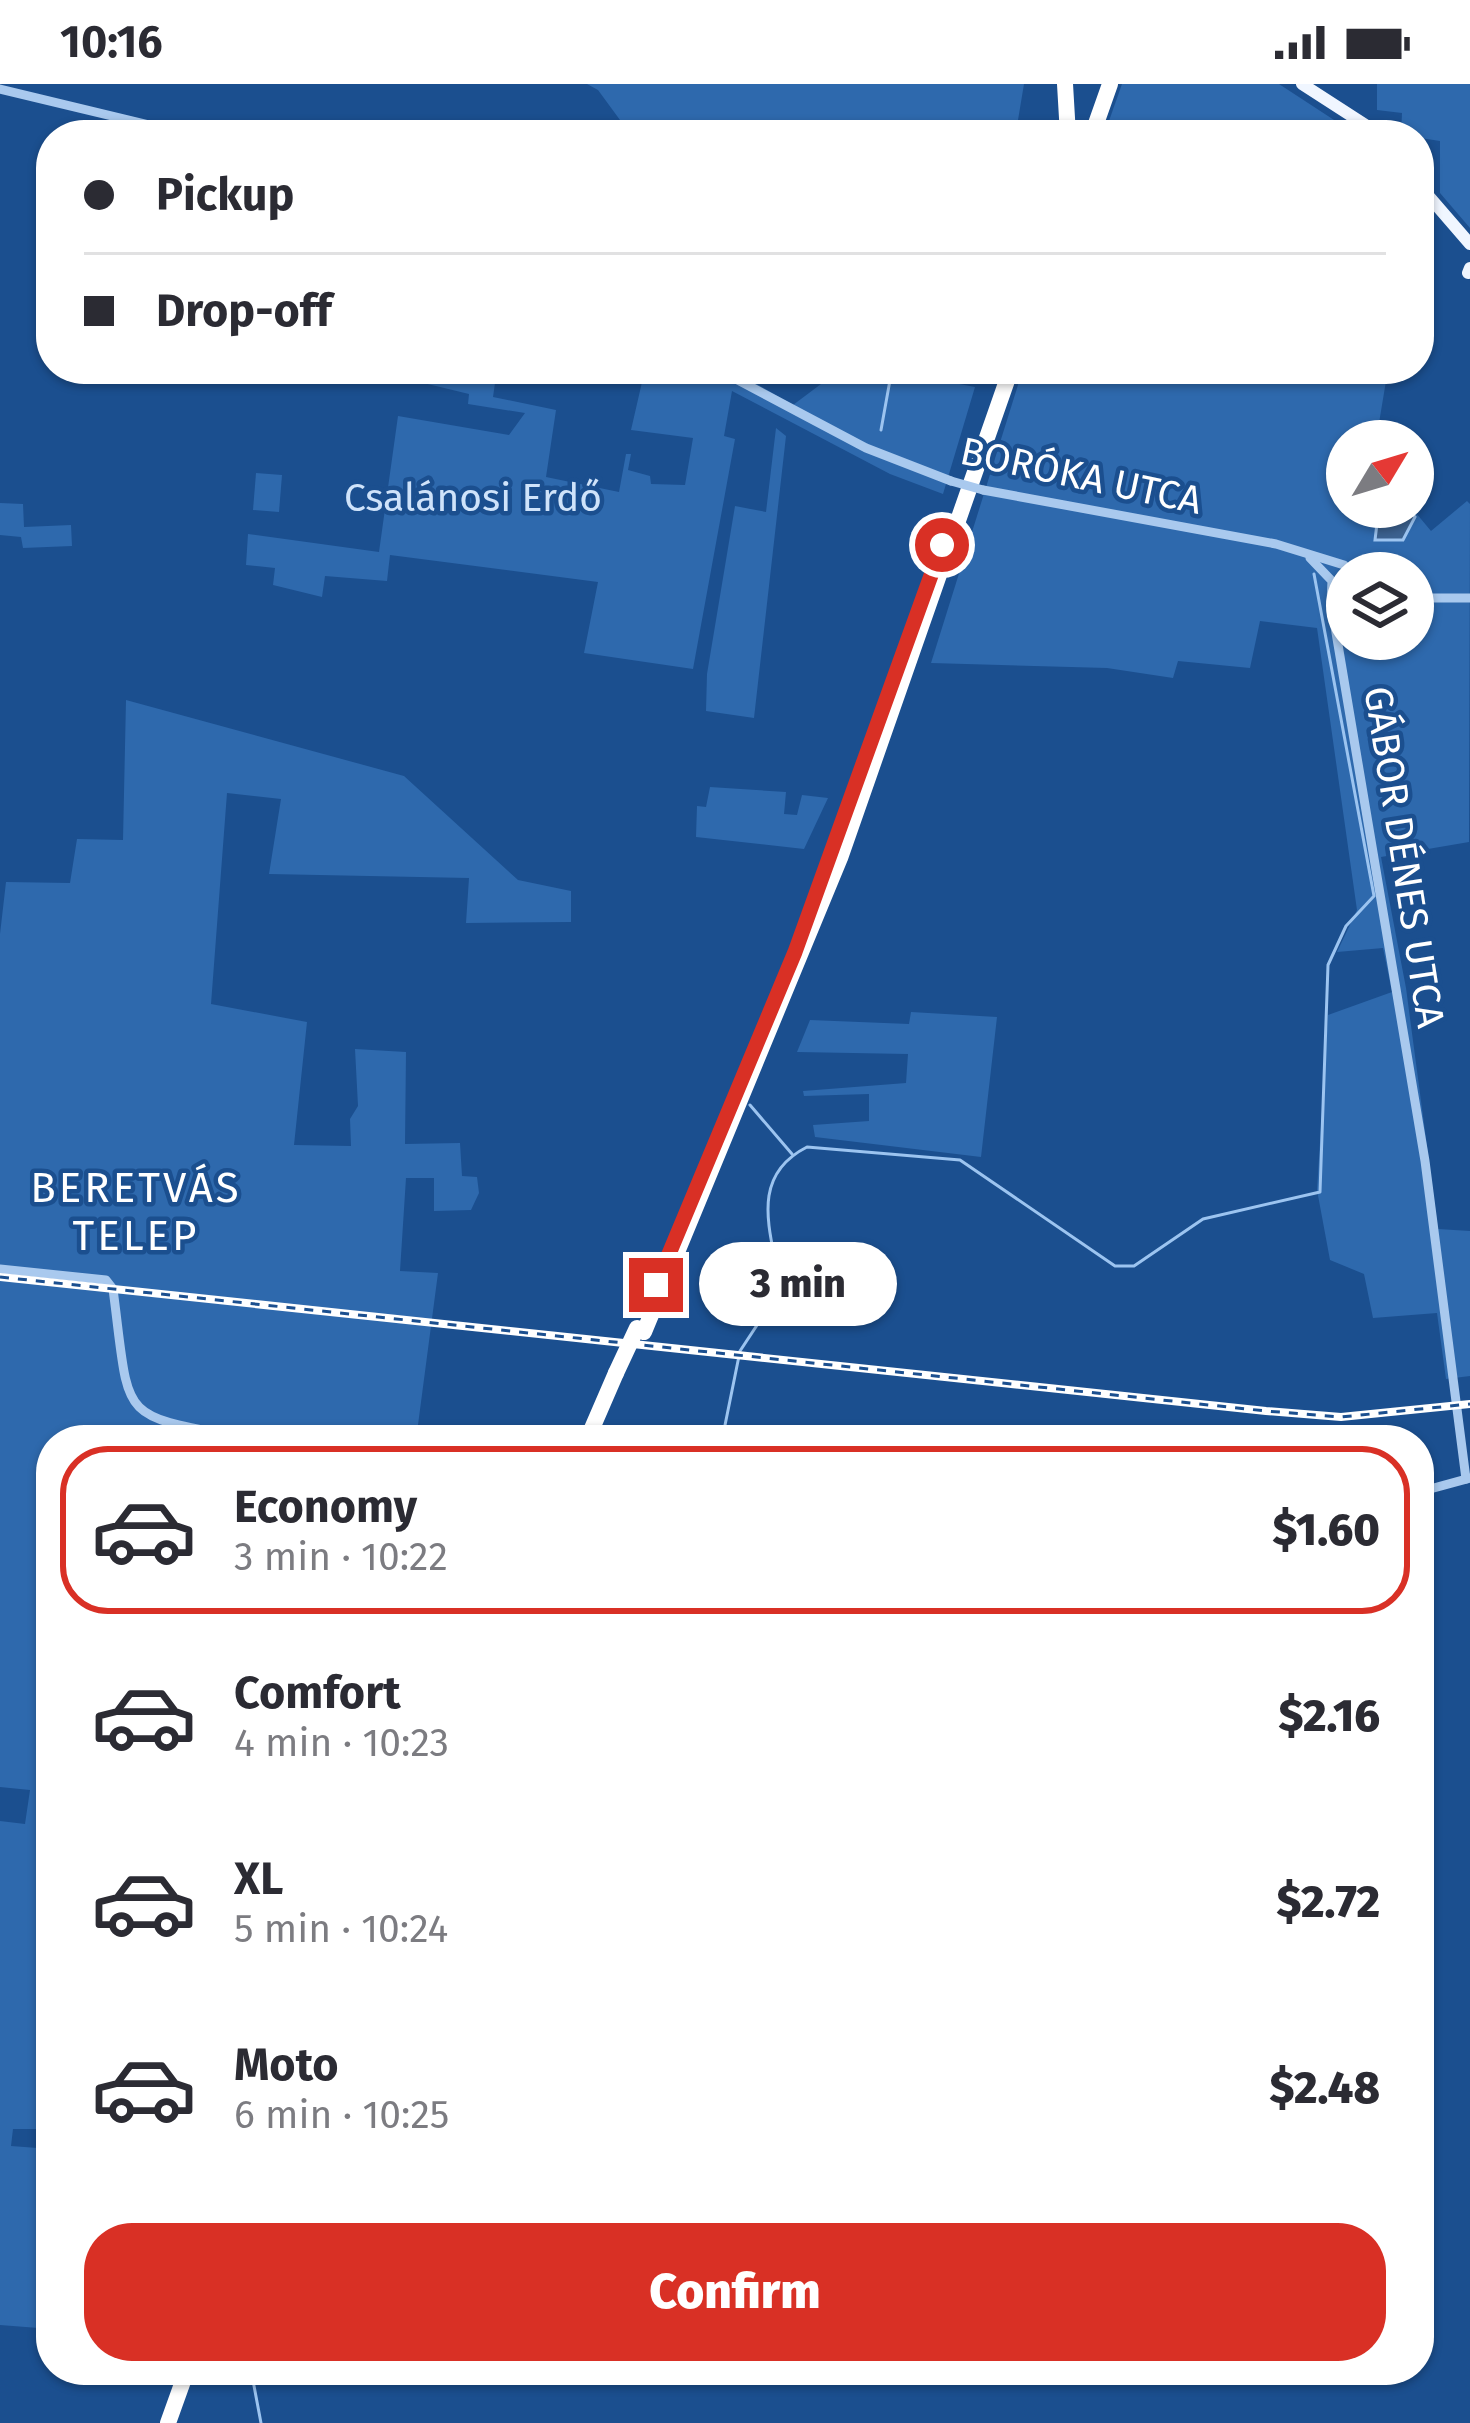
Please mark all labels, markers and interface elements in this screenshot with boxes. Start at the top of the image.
text: 10:16 [60,15,163,69]
text: Pickup [156,168,294,222]
text: Drop-off [156,284,332,338]
north arrow [1326,420,1434,528]
map controls [1326,420,1434,660]
street label: BORÓKA UTCA [956,428,1206,524]
park label: Csalánosi Erdő [344,475,602,521]
route start [915,518,969,572]
button: layers [1326,552,1434,660]
street label: GÁBOR DÉNES UTCA [1354,683,1454,1032]
district label: BERETVÁS TELEP [30,1163,242,1261]
callout: 3 min [698,1243,896,1327]
route end [629,1258,683,1312]
text: 3 min [750,1261,846,1307]
icon: car [90,1476,198,1584]
text: Economy [234,1480,417,1534]
text: $1.60 [1273,1503,1380,1557]
text: 3 min · 10:22 [234,1534,448,1580]
icon: car [90,1662,198,1770]
text: Comfort [234,1666,401,1720]
text: $2.16 [1279,1689,1380,1743]
text: 4 min · 10:23 [234,1720,449,1766]
icon: car [90,1848,198,1956]
text: XL [234,1852,283,1906]
text: $2.72 [1277,1875,1380,1929]
text: 5 min · 10:24 [234,1906,448,1952]
icon: car [90,2034,198,2142]
text: Moto [234,2038,339,2092]
text: $2.48 [1270,2061,1380,2115]
text: 6 min · 10:25 [234,2092,449,2138]
button: Confirm [84,2223,1386,2361]

